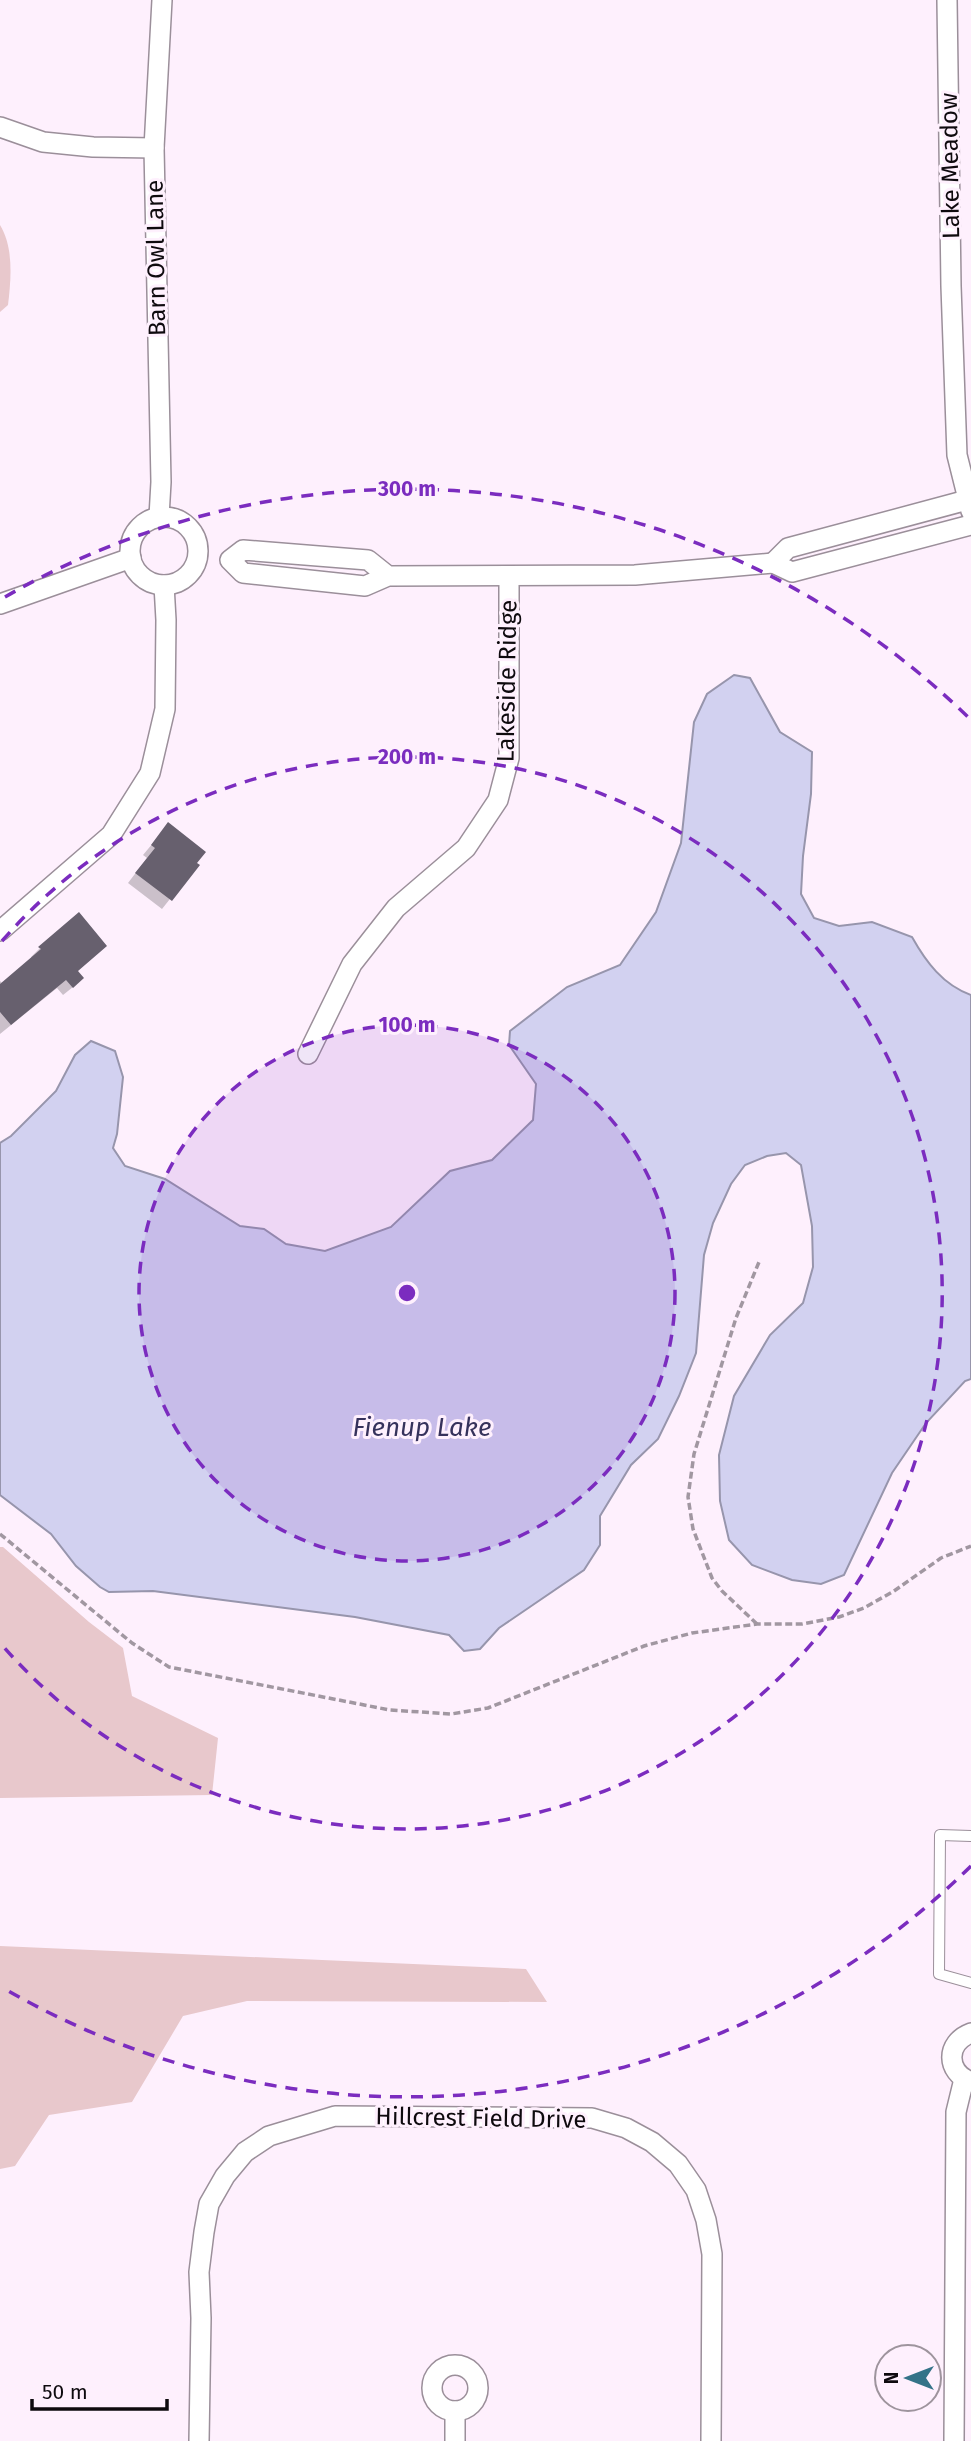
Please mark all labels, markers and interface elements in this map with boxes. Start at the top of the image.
street label: Lake Meadow [935,93,965,239]
street label: Barn Owl Lane [141,180,171,336]
text: 300 m [377,476,436,502]
street label: Lakeside Ridge [492,600,522,762]
text: 200 m [378,744,436,770]
text: 100 m [378,1012,436,1038]
centre of rings [395,1281,419,1305]
water label: Fienup Lake [353,1412,491,1443]
street label: Hillcrest Field Drive [375,2102,587,2134]
north arrow [873,2343,943,2413]
scale bar [32,2368,166,2412]
text: N [880,2372,903,2384]
text: 50 m [42,2379,88,2405]

